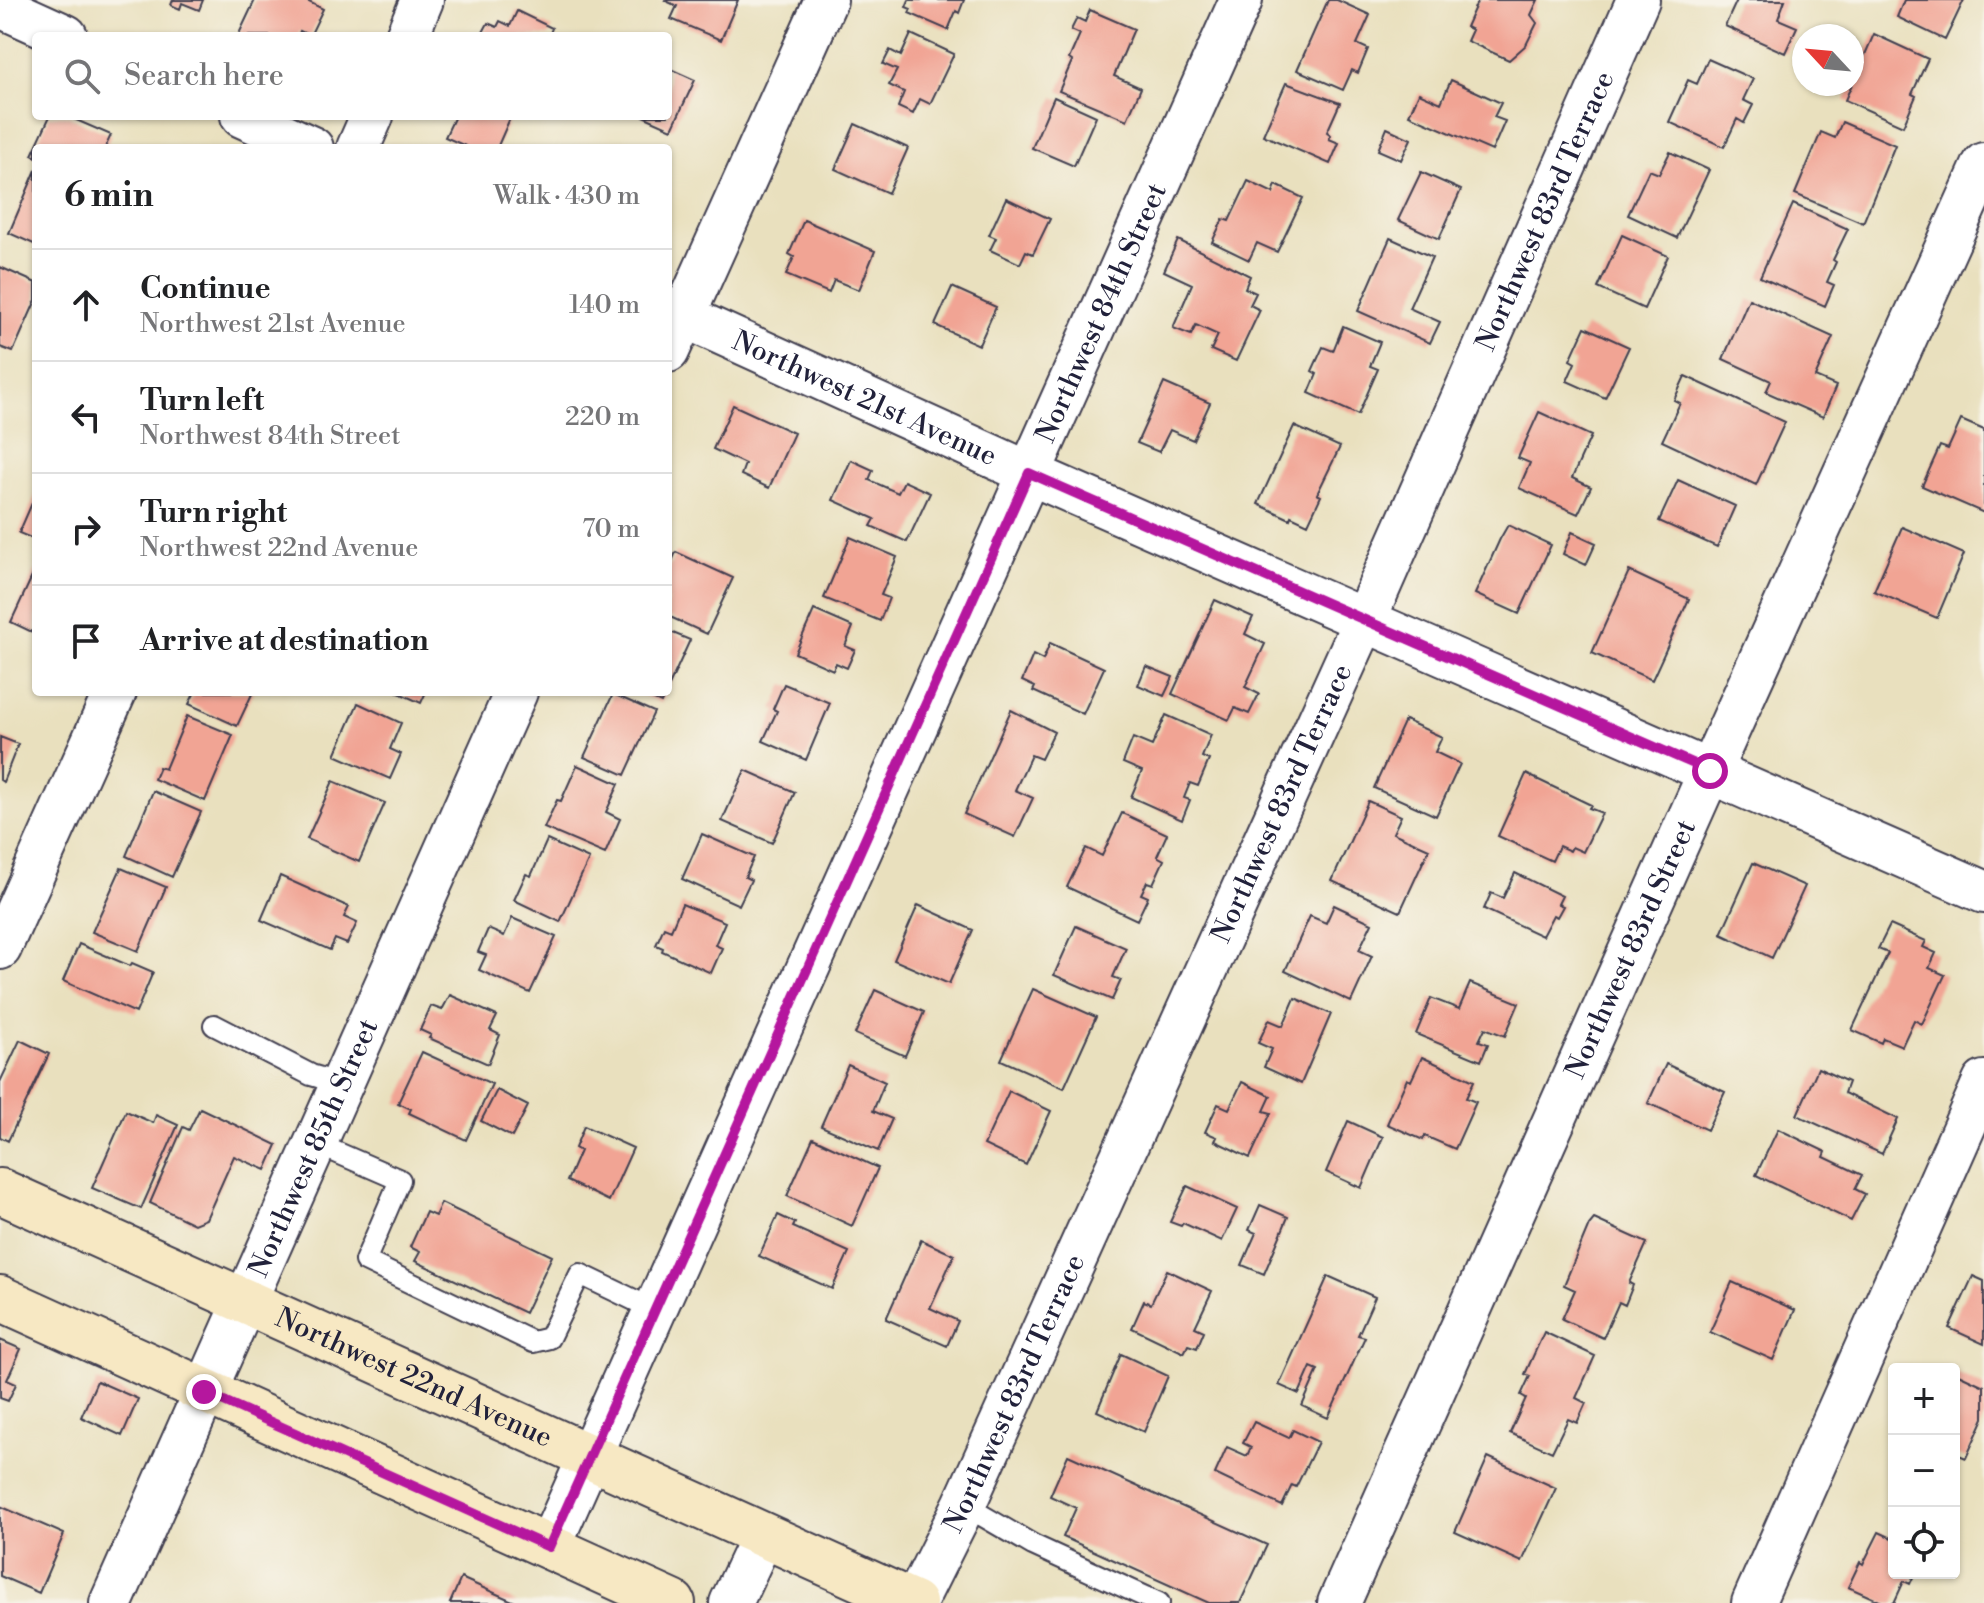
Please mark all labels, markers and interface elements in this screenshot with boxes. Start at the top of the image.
north arrow [1792,24,1864,96]
search box [32,32,672,120]
icon: search [60,54,104,98]
text: Search here [124,57,284,95]
street label: Northwest 83rd Terrace [1468,66,1622,356]
text: 6 min [64,175,154,217]
street label: Northwest 84th Street [1028,178,1174,448]
text: Walk · 430 m [493,180,640,212]
text: Continue [140,270,271,308]
icon: ahead [64,283,108,327]
text: 140 m [569,289,640,321]
text: Northwest 21st Avenue [140,308,406,340]
street label: Northwest 21st Avenue [727,323,1002,473]
text: Turn left [140,382,264,420]
icon: left [64,395,108,439]
text: 220 m [565,401,640,433]
text: Northwest 84th Street [140,420,400,452]
text: Turn right [140,494,287,532]
icon: right [64,507,108,551]
text: 70 m [582,513,640,545]
text: Northwest 22nd Avenue [140,532,419,564]
icon: arrive [64,619,108,663]
text: Arrive at destination [140,622,429,660]
street label: Northwest 83rd Terrace [1203,658,1360,948]
route start [1692,753,1728,789]
street label: Northwest 83rd Street [1558,814,1704,1084]
street label: Northwest 85th Street [241,1013,386,1282]
street label: Northwest 83rd Terrace [936,1249,1093,1538]
street label: Northwest 22nd Avenue [270,1300,558,1455]
map controls [1888,1363,1960,1579]
button: + [1888,1363,1960,1435]
route end [186,1374,222,1410]
button: − [1888,1435,1960,1507]
button: locate [1888,1507,1960,1579]

